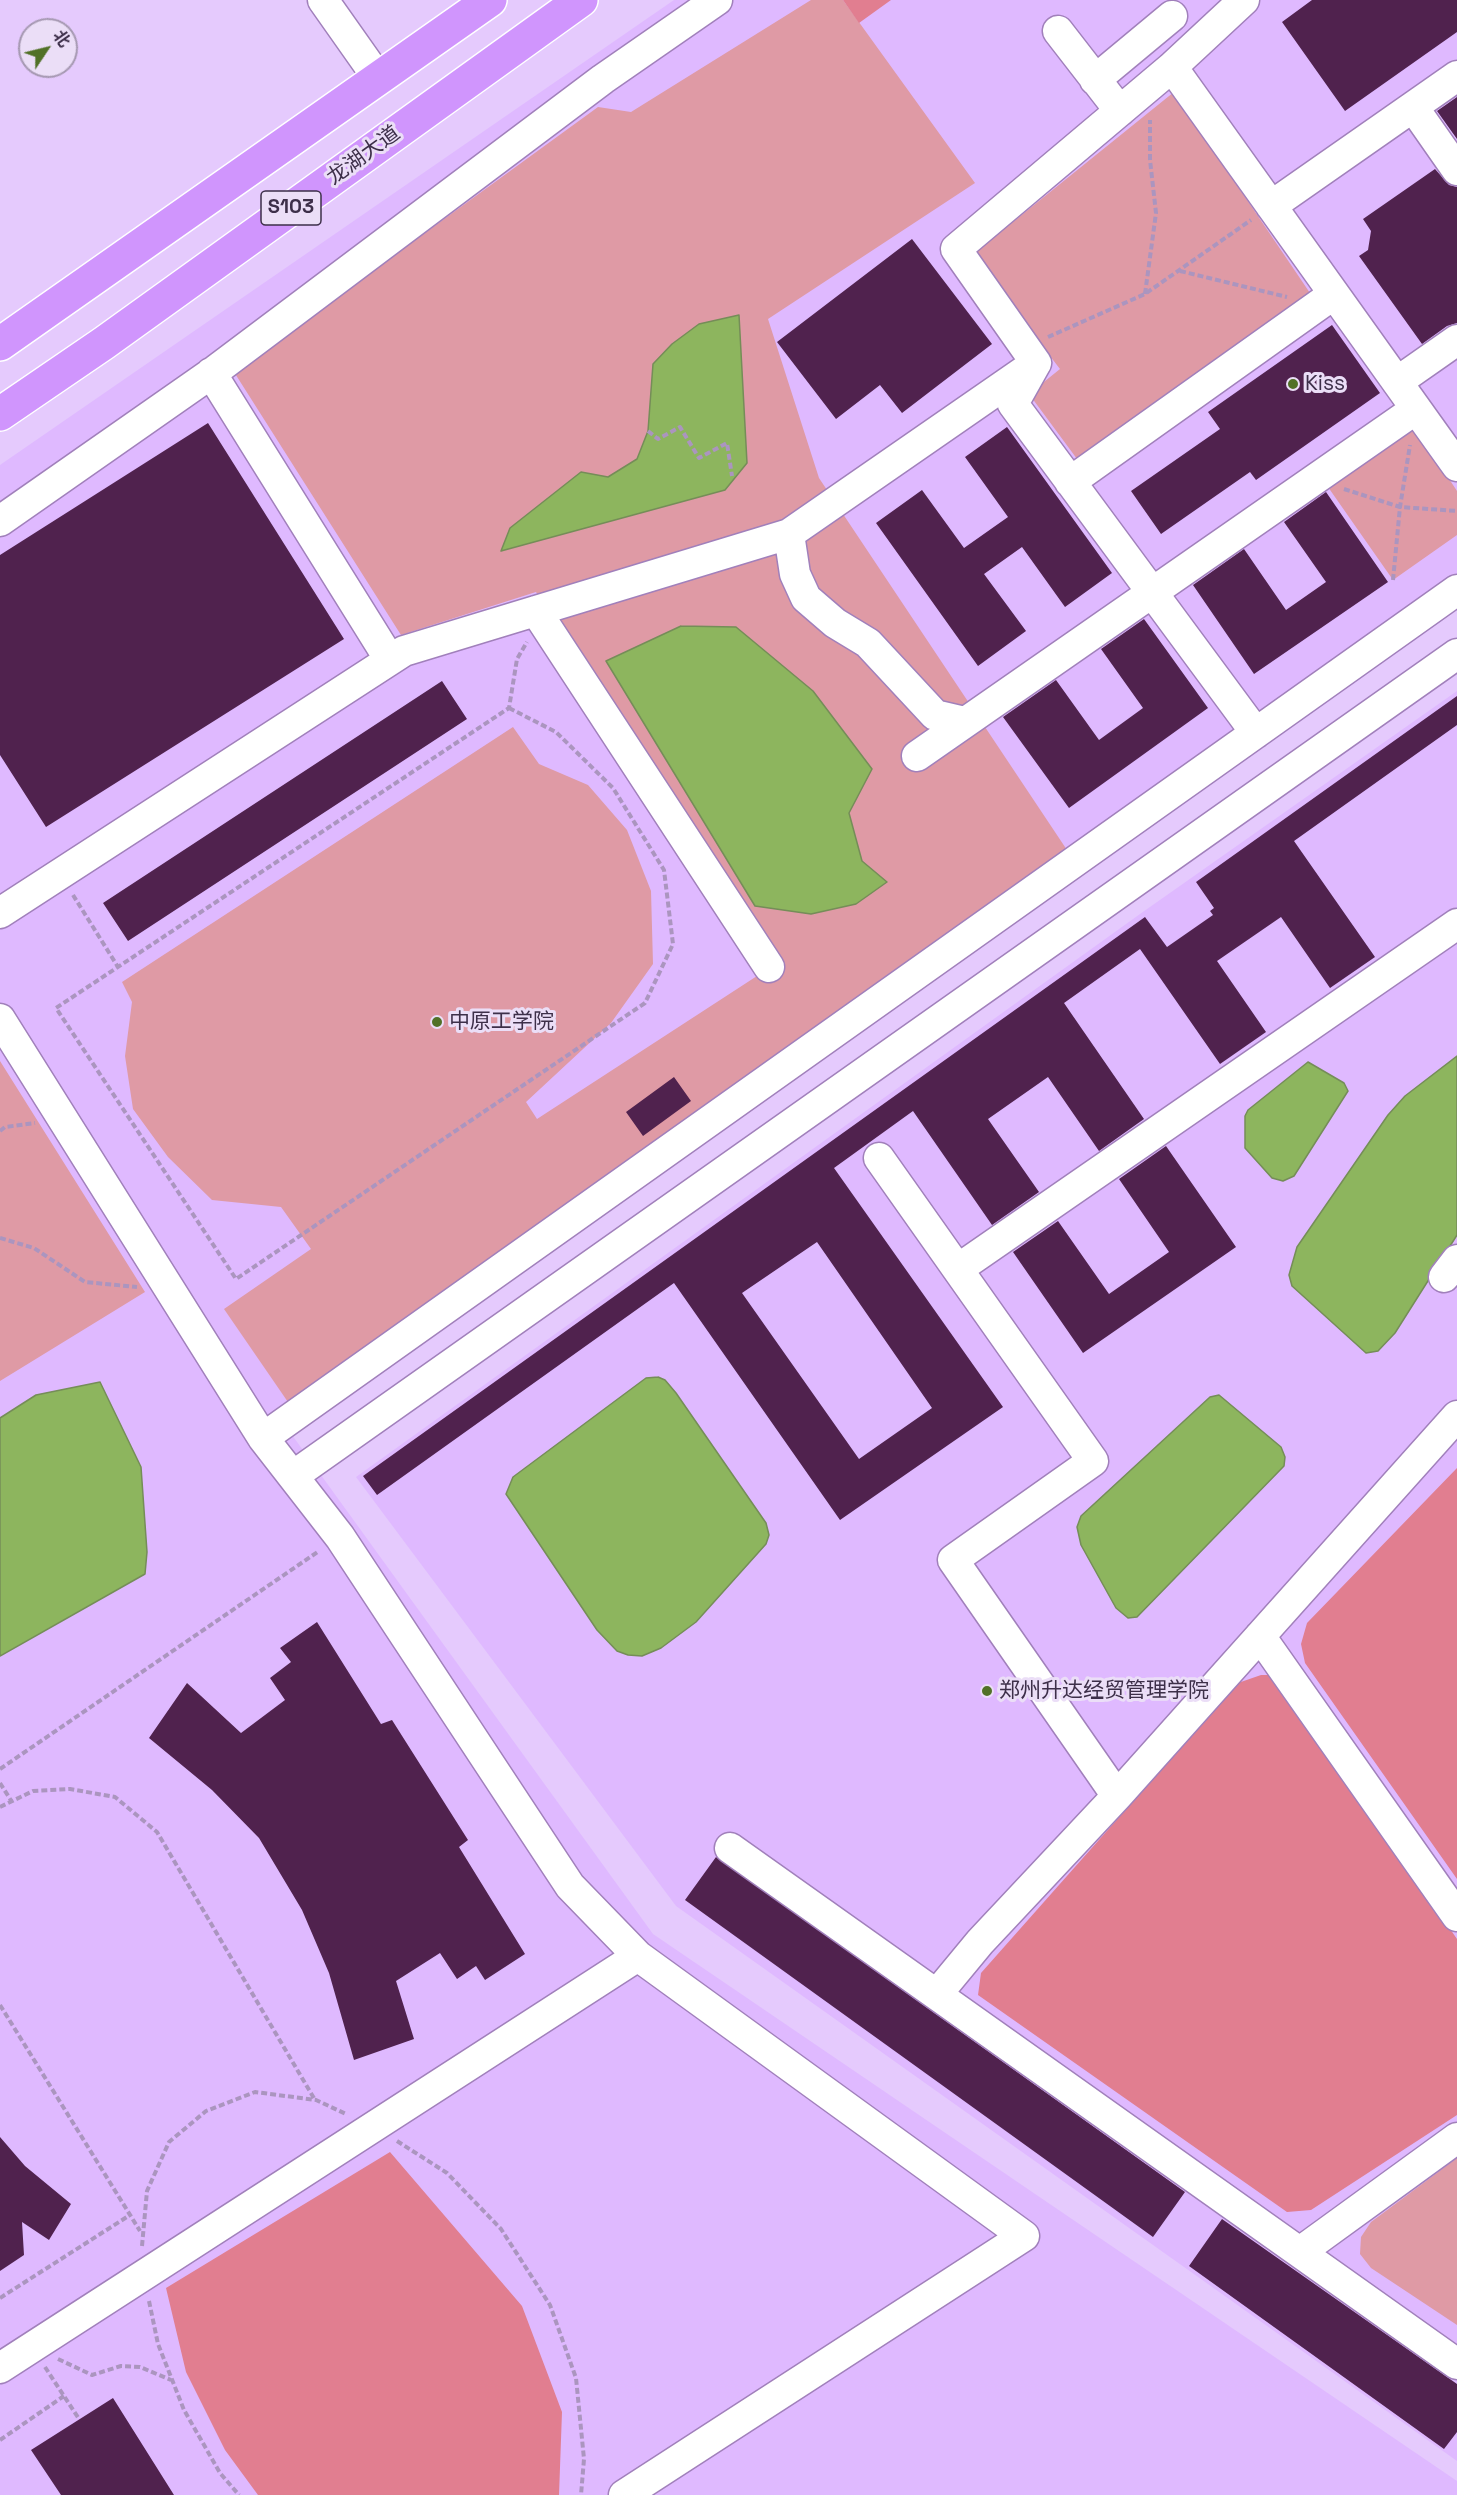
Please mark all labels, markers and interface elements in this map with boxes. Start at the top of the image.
north arrow [18,18,78,78]
text: 北 [48,26,75,51]
street label: 龙湖大道 [323,121,405,191]
road number: S103 [261,191,321,225]
place label: Kiss [1305,371,1345,397]
marker: Kiss [1286,377,1300,391]
place label: 中原工学院 [449,1009,554,1035]
marker: 中原工学院 [430,1015,444,1029]
place label: 郑州升达经贸管理学院 [999,1678,1209,1704]
marker: 郑州升达经贸管理学院 [980,1684,994,1698]

